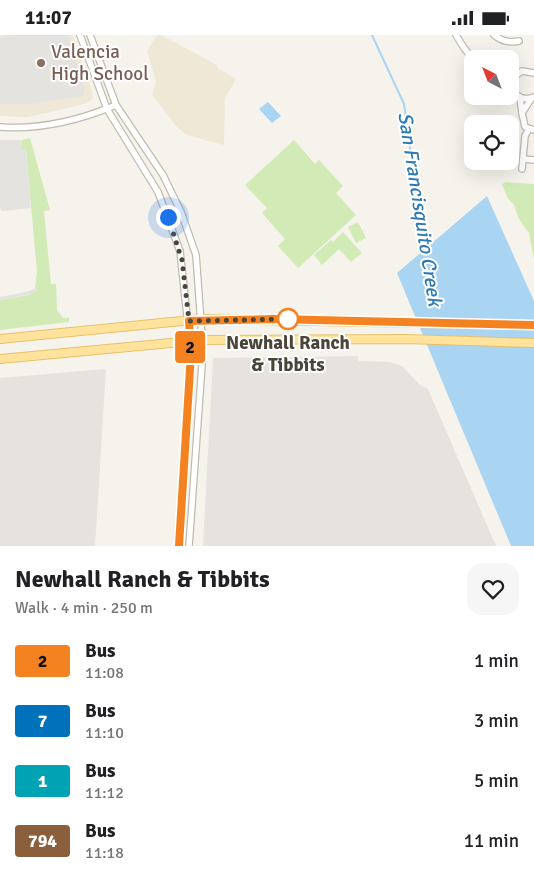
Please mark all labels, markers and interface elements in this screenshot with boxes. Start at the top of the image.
text: 11:07 [25,6,72,30]
place label: Valencia High School [51,40,149,86]
north arrow [464,50,519,105]
map controls [464,50,519,170]
marker: Valencia High School [35,57,47,69]
water label: San Francisquito Creek [392,110,448,310]
button: locate [464,115,519,170]
your location [156,205,181,230]
marker: Newhall Ranch & Tibbits [277,308,299,330]
line badge: 2 [174,331,206,363]
place label: Newhall Ranch & Tibbits [226,331,350,377]
text: 2 [185,336,195,358]
button: heart [467,563,519,615]
text: Newhall Ranch & Tibbits [15,564,270,594]
text: Walk · 4 min · 250 m [15,598,153,618]
text: Bus [85,639,116,663]
text: 1 min [474,649,519,673]
text: 2 [38,650,47,672]
text: 11:08 [85,663,124,683]
text: Bus [85,699,116,723]
text: 3 min [474,709,519,733]
text: 7 [38,710,47,732]
text: 11:10 [85,723,124,743]
text: Bus [85,759,116,783]
text: 5 min [474,769,519,793]
text: 1 [38,770,47,792]
text: 11:12 [85,783,124,803]
text: Bus [85,819,116,843]
text: 11 min [464,829,519,853]
text: 794 [28,830,57,852]
text: 11:18 [85,843,124,863]

